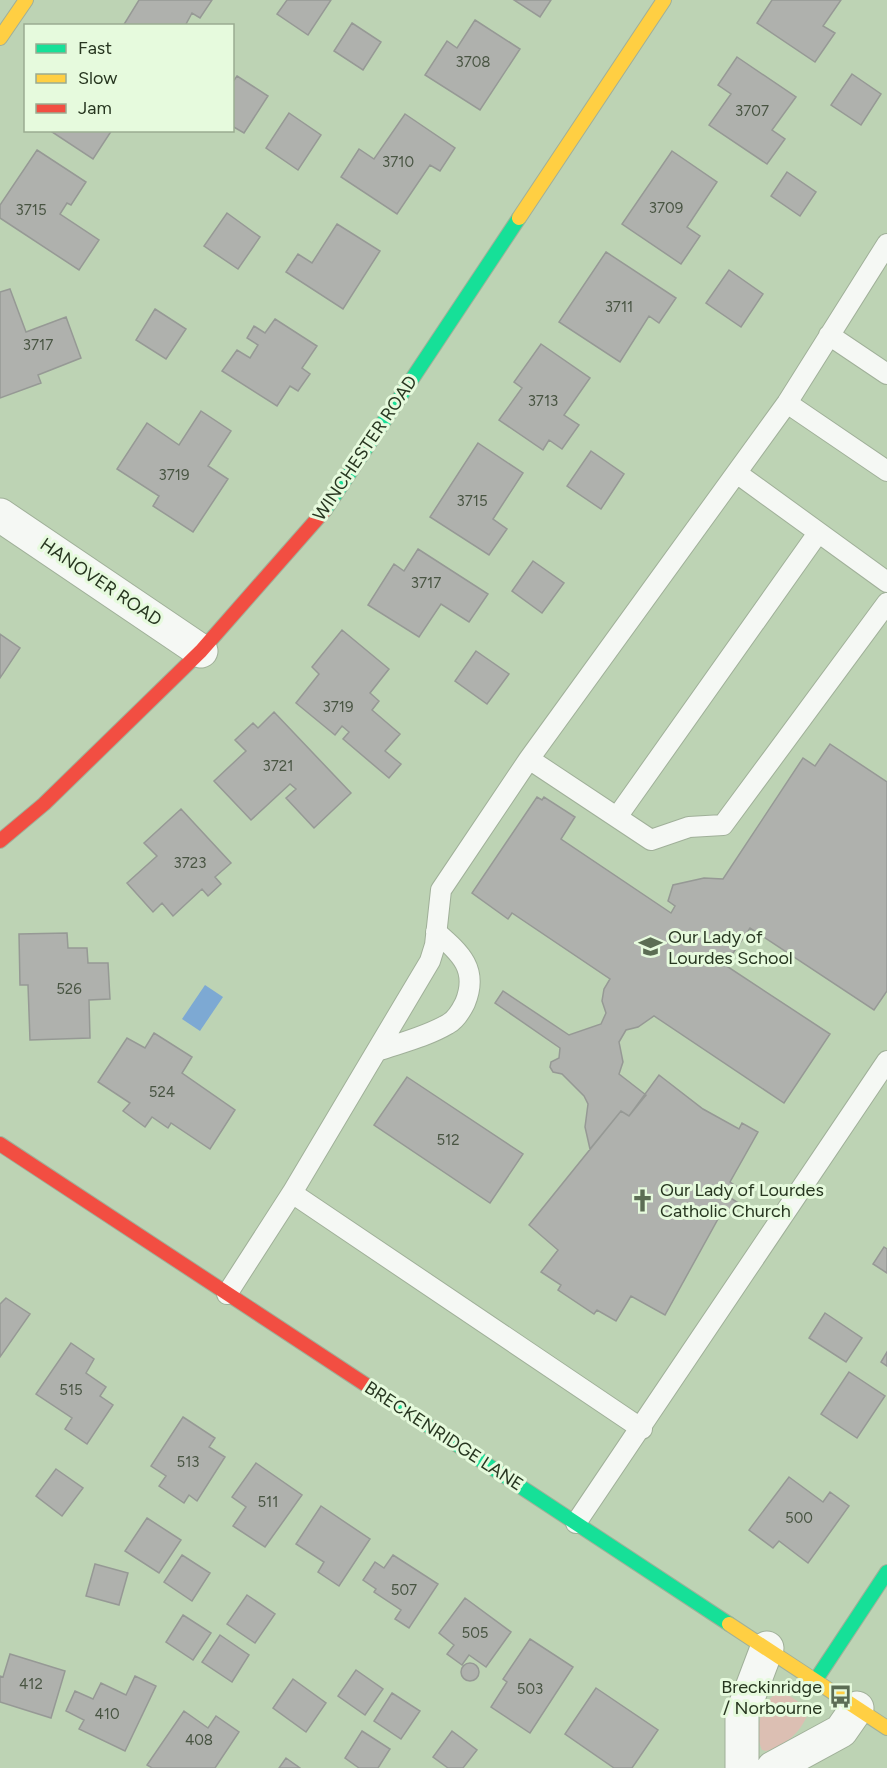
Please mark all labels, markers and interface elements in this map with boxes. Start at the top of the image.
legend [24,24,234,132]
text: Fast [78,37,112,59]
house number: 3708 [455,53,491,71]
text: Slow [78,67,117,89]
text: Jam [78,97,112,119]
house number: 3707 [735,102,769,120]
house number: 3710 [382,153,414,171]
house number: 3709 [649,199,683,217]
house number: 3715 [15,201,47,219]
house number: 3711 [605,298,633,316]
house number: 3717 [23,336,53,354]
street label: WINCHESTER ROAD [308,371,422,525]
house number: 3713 [528,392,558,410]
house number: 3719 [159,466,189,484]
house number: 3715 [456,492,488,510]
street label: HANOVER ROAD [36,533,166,631]
house number: 3717 [411,574,441,592]
house number: 3719 [323,698,353,716]
house number: 3721 [263,757,293,775]
house number: 3723 [174,854,206,872]
place label: Our Lady of Lourdes School [668,926,793,969]
school or university icon: Our Lady of Lourdes School [637,934,663,960]
house number: 526 [56,980,82,998]
house number: 524 [149,1083,175,1101]
house number: 512 [436,1131,460,1149]
place label: Our Lady of Lourdes Catholic Church [660,1179,824,1222]
church icon: Our Lady of Lourdes Catholic Church [629,1187,655,1213]
street label: BRECKENRIDGE LANE [360,1376,528,1496]
house number: 515 [59,1381,83,1399]
house number: 513 [177,1453,199,1471]
house number: 511 [257,1493,279,1511]
house number: 500 [785,1509,813,1527]
house number: 507 [391,1581,417,1599]
house number: 505 [462,1624,488,1642]
house number: 412 [19,1675,43,1693]
place label: Breckinridge / Norbourne [721,1676,822,1719]
house number: 503 [517,1680,543,1698]
bus stop icon: Breckinridge / Norbourne [827,1684,853,1710]
house number: 410 [94,1705,120,1723]
house number: 408 [185,1731,213,1749]

